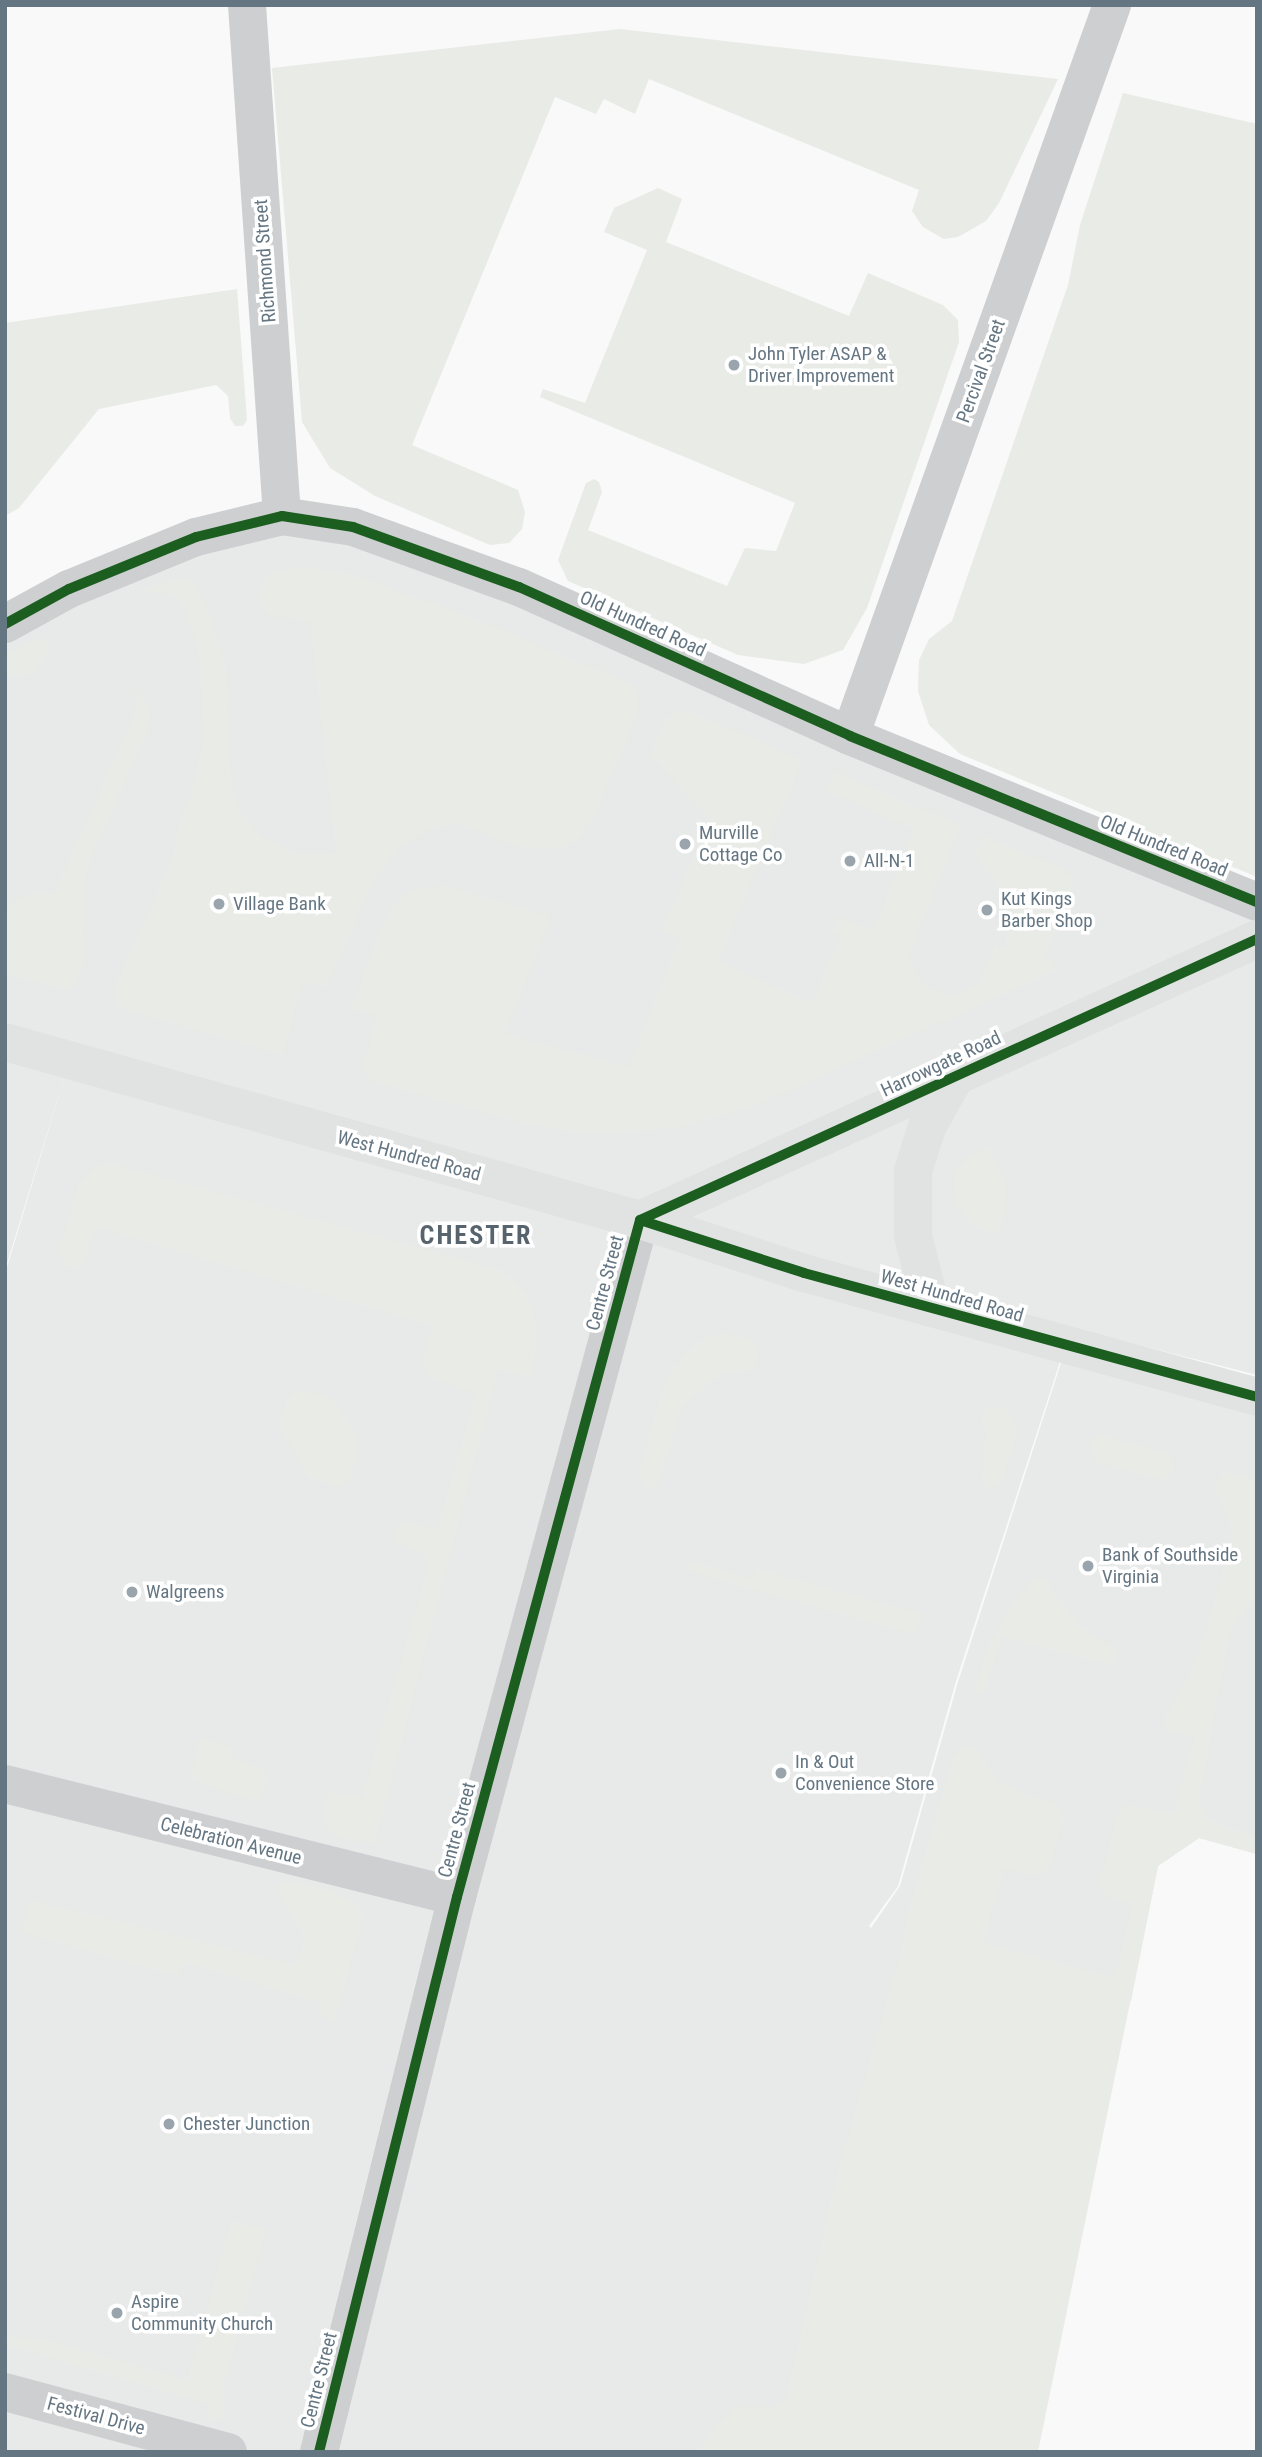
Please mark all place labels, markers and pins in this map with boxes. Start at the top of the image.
place label: John Tyler ASAP & Driver Improvement [748,343,894,387]
marker: John Tyler ASAP & Driver Improvement [726,357,742,373]
place label: Murville Cottage Co [699,822,783,866]
marker: Murville Cottage Co [677,836,693,852]
place label: All-N-1 [864,850,914,872]
marker: All-N-1 [842,853,858,869]
place label: Kut Kings Barber Shop [1001,888,1093,932]
place label: Village Bank [233,893,326,915]
marker: Village Bank [211,896,227,912]
marker: Kut Kings Barber Shop [979,902,995,918]
place label: Bank of Southside Virginia [1102,1544,1238,1588]
marker: Bank of Southside Virginia [1080,1558,1096,1574]
place label: Walgreens [146,1581,224,1603]
marker: Walgreens [124,1584,140,1600]
place label: In & Out Convenience Store [795,1751,934,1795]
marker: In & Out Convenience Store [773,1765,789,1781]
place label: Chester Junction [183,2113,310,2135]
marker: Chester Junction [161,2116,177,2132]
place label: Aspire Community Church [131,2291,273,2335]
marker: Aspire Community Church [109,2305,125,2321]

